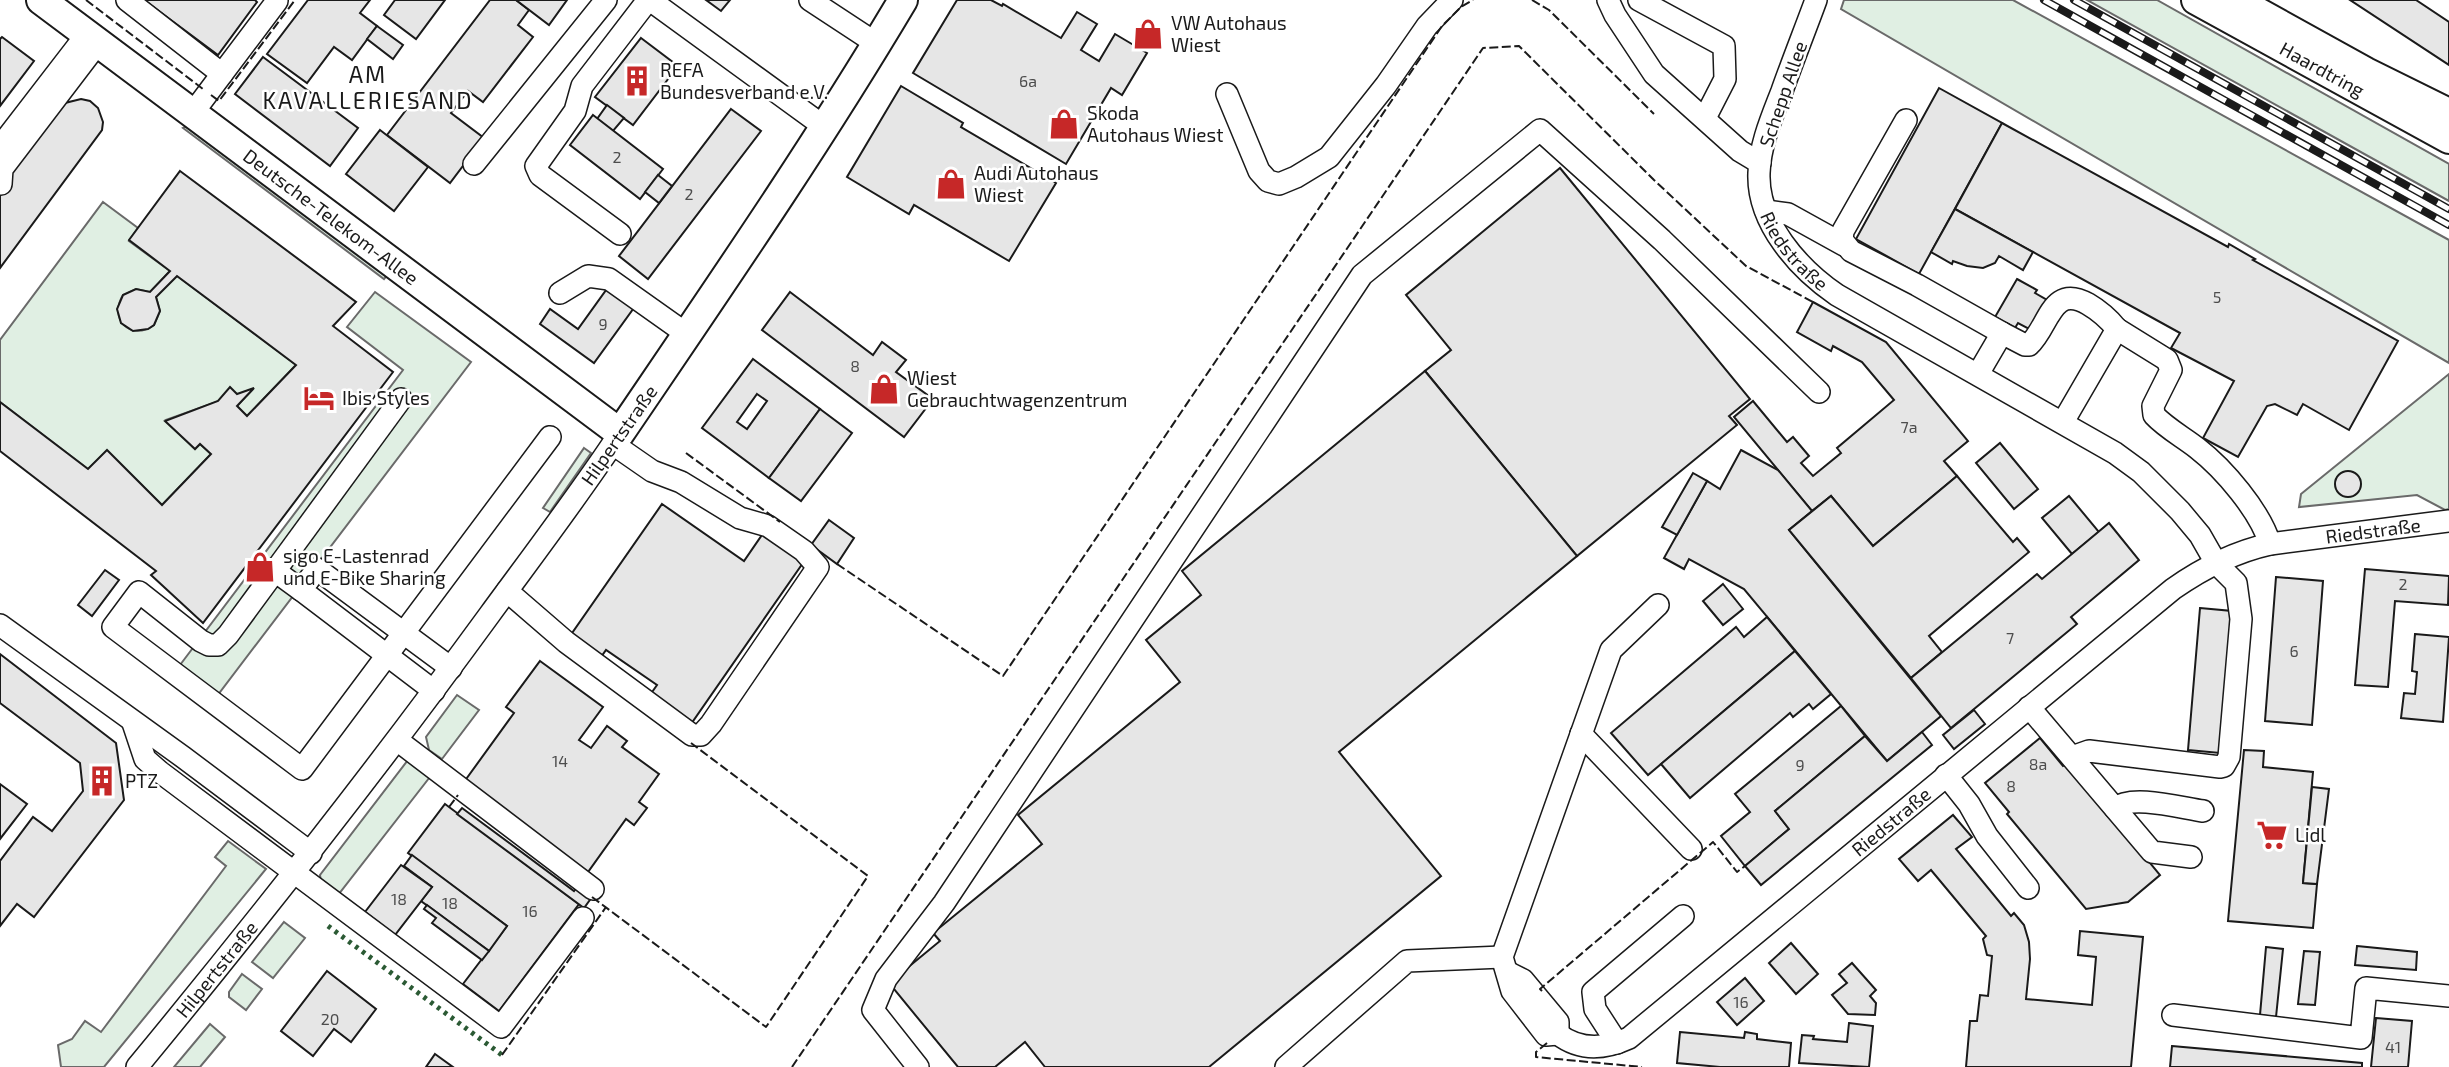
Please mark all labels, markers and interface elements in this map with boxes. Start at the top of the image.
place label: VW Autohaus Wiest [1171,11,1287,56]
shop icon: VW Autohaus Wiest [1131,17,1165,51]
street label: Haardtring [2276,36,2369,102]
street label: Schepp Allee [1754,38,1811,150]
place label: REFA Bundesverband e.V. [660,58,828,103]
district label: AM KAVALLERIESAND [263,60,474,114]
building icon: REFA Bundesverband e.V. [620,64,654,98]
house number: 6a [1019,71,1037,90]
place label: Skoda Autohaus Wiest [1087,101,1223,146]
shop icon: Skoda Autohaus Wiest [1047,107,1081,141]
street label: Deutsche-Telekom-Allee [239,144,423,289]
house number: 2 [613,147,622,166]
place label: Audi Autohaus Wiest [974,161,1099,206]
shop icon: Audi Autohaus Wiest [934,167,968,201]
house number: 2 [685,184,694,203]
street label: Riedstraße [1756,208,1833,295]
house number: 5 [2213,287,2221,306]
house number: 9 [598,314,608,333]
house number: 8 [850,356,860,375]
place label: Wiest Gebrauchtwagenzentrum [907,366,1127,411]
shop icon: Wiest Gebrauchtwagenzentrum [867,372,901,406]
street label: Hilpertstraße [576,380,662,489]
hotel icon: Ibis Styles [302,381,336,415]
place label: Ibis Styles [342,386,430,409]
house number: 7a [1901,417,1917,436]
street label: Riedstraße [2324,513,2422,548]
place label: sigo E-Lastenrad und E-Bike Sharing [283,544,446,589]
shop icon: sigo E-Lastenrad und E-Bike Sharing [243,550,277,584]
house number: 2 [2399,574,2408,593]
house number: 7 [2006,628,2014,647]
house number: 6 [2289,641,2299,660]
house number: 14 [552,751,568,770]
house number: 8a [2029,754,2047,773]
house number: 9 [1795,755,1805,774]
building icon: PTZ [85,764,119,798]
place label: PTZ [125,769,158,792]
house number: 8 [2006,776,2016,795]
street label: Riedstraße [1847,782,1935,861]
supermarket icon: Lidl [2255,818,2289,852]
place label: Lidl [2295,823,2326,846]
house number: 18 [391,889,407,908]
house number: 18 [442,893,458,912]
house number: 16 [522,901,538,920]
street label: Hilpertstraße [170,916,262,1022]
house number: 16 [1733,992,1749,1011]
house number: 20 [321,1009,339,1028]
house number: 41 [2385,1037,2401,1056]

